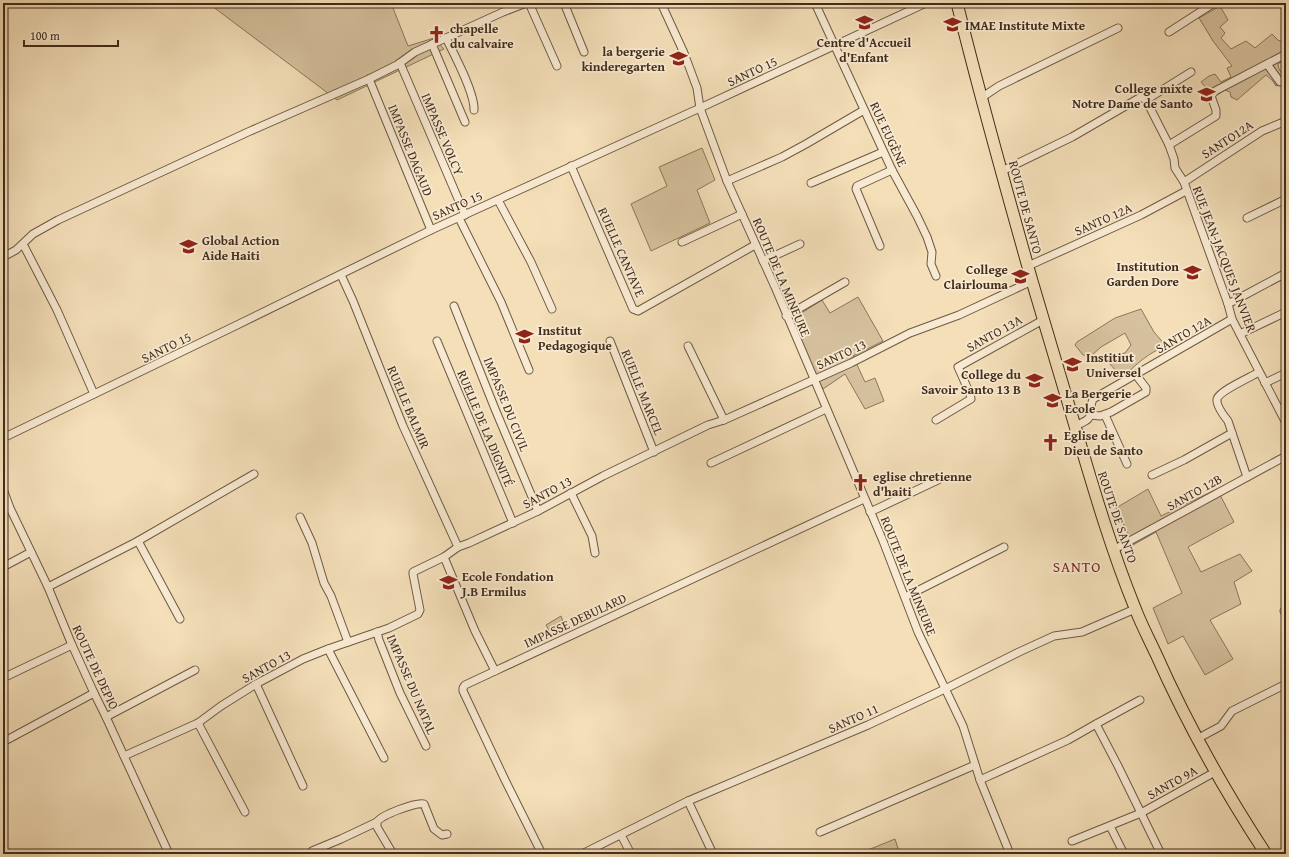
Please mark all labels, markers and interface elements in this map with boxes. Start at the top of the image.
school or university icon: Centre d'Accueil d'Enfant [854,13,874,33]
school or university icon: IMAE Institute Mixte [942,15,962,35]
place label: IMAE Institute Mixte [965,16,1085,35]
place label: chapelle du calvaire [450,19,514,53]
scale bar [24,22,118,48]
church icon: chapelle du calvaire [427,25,447,45]
text: 100 m [30,27,60,44]
place label: Centre d'Accueil d'Enfant [817,33,911,67]
place label: la bergerie kinderegarten [581,42,665,76]
school or university icon: la bergerie kinderegarten [668,48,688,68]
street label: SANTO 15 [724,52,780,91]
place label: College mixte Notre Dame de Santo [1072,79,1193,113]
school or university icon: College mixte Notre Dame de Santo [1196,85,1216,105]
street label: IMPASSE VOLCY [417,90,469,179]
street label: RUE EUGÈNE [865,98,912,170]
street label: IMPASSE DAGAUD [383,101,438,199]
street label: SANTO12A [1198,116,1257,163]
street label: ROUTE DE SANTO [1004,158,1047,256]
street label: RUE JEAN-JACQUES JANVIER [1188,183,1261,335]
street label: SANTO 15 [429,186,485,225]
street label: SANTO 12A [1071,198,1135,241]
street label: RUELLE CANTAVE [593,204,650,300]
street label: ROUTE DE LA MINEURE [748,215,815,340]
place label: Global Action Aide Haiti [202,231,280,265]
school or university icon: Global Action Aide Haiti [179,237,199,257]
place label: Institution Garden Dore [1107,257,1179,291]
place label: College Clairlouma [944,260,1008,294]
school or university icon: Institution Garden Dore [1182,263,1202,283]
school or university icon: College Clairlouma [1011,266,1031,286]
street label: SANTO 13A [963,310,1026,357]
street label: SANTO 12A [1152,311,1215,358]
place label: Institut Pedagogique [538,321,612,355]
street label: SANTO 15 [138,327,194,368]
school or university icon: Institut Pedagogique [515,327,535,347]
street label: SANTO 13 [813,335,869,374]
street label: RUELLE MARCEL [617,347,669,438]
place label: Institiut Universel [1086,348,1141,382]
street label: IMPASSE DU CIVIL [479,354,534,455]
school or university icon: Institiut Universel [1063,354,1083,374]
street label: RUELLE BALMIR [383,363,435,452]
place label: College du Savoir Santo 13 B [921,365,1022,399]
street label: RUELLE DE LA DIGNITÉ [452,367,519,490]
school or university icon: College du Savoir Santo 13 B [1024,371,1044,391]
place label: La Bergerie Ecole [1065,384,1131,418]
school or university icon: La Bergerie Ecole [1042,390,1062,410]
place label: Eglise de Dieu de Santo [1064,426,1143,460]
church icon: Eglise de Dieu de Santo [1041,432,1061,452]
place label: eglise chretienne d'haiti [873,467,972,501]
street label: ROUTE DE SANTO [1093,469,1142,566]
street label: SANTO 12B [1163,469,1225,515]
street label: SANTO 13 [519,472,575,513]
church icon: eglise chretienne d'haiti [850,473,870,493]
street label: ROUTE DE LA MINEURE [876,514,941,639]
district label: SANTO [1053,556,1101,577]
place label: Ecole Fondation J.B Ermilus [460,567,554,601]
school or university icon: Ecole Fondation J.B Ermilus [439,573,459,593]
street label: IMPASSE DEBULARD [521,588,630,652]
street label: ROUTE DE DEPIO [68,622,124,713]
street label: IMPASSE DU NATAL [382,631,441,738]
street label: SANTO 13 [238,645,294,688]
street label: SANTO 11 [825,699,881,738]
street label: SANTO 9A [1144,761,1201,804]

